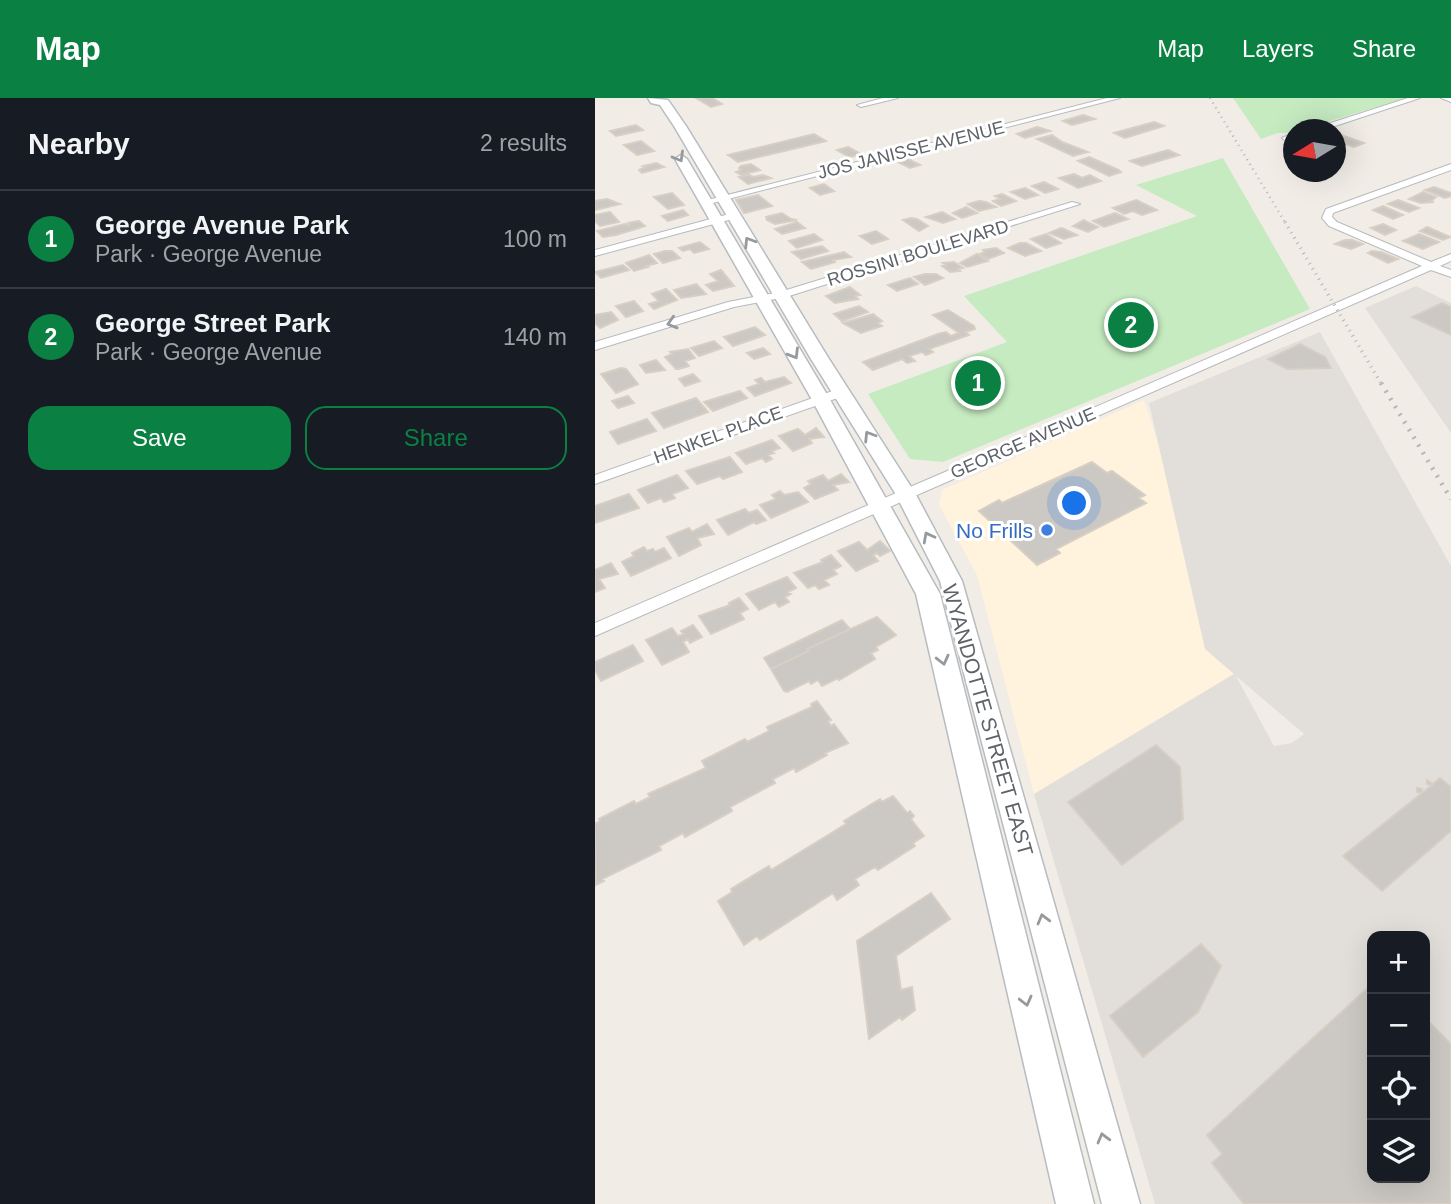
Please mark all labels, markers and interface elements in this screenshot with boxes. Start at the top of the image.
text: Map [35,30,101,67]
text: Map [1157,35,1204,62]
text: Layers [1242,35,1314,62]
text: Share [1352,35,1416,62]
street label: JOS JANISSE AVENUE [816,117,1006,183]
north arrow [1283,119,1346,182]
text: Nearby [28,127,130,160]
text: 2 results [480,130,567,156]
one-way arrow [671,150,684,163]
text: George Avenue Park [95,210,349,240]
street label: ROSSINI BOULEVARD [825,216,1011,290]
text: 1 [45,226,57,252]
text: 100 m [503,226,567,252]
one-way arrow [745,237,758,250]
text: Park · George Avenue [95,241,322,267]
pin: 2 [1108,299,1154,351]
text: George Street Park [95,308,331,338]
one-way arrow [666,314,678,329]
text: 2 [45,324,57,350]
text: 140 m [503,324,567,350]
text: Park · George Avenue [95,339,322,365]
one-way arrow [785,347,798,360]
pin: 1 [955,357,1001,409]
street label: HENKEL PLACE [651,402,785,468]
street label: GEORGE AVENUE [947,403,1099,483]
button: Save [28,406,291,470]
button: Share [305,406,567,470]
one-way arrow [864,430,877,443]
your location [1057,486,1091,520]
place label: No Frills [956,519,1033,542]
marker: No Frills [1039,522,1055,538]
one-way arrow [923,532,937,545]
street label: WYANDOTTE STREET EAST [938,581,1038,859]
one-way arrow [935,654,950,666]
one-way arrow [1037,913,1052,925]
map controls [1367,931,1430,1183]
button: + [1367,931,1430,994]
one-way arrow [1018,994,1032,1006]
button: − [1367,994,1430,1057]
button: locate [1367,1057,1430,1120]
button: layers [1367,1120,1430,1183]
one-way arrow [1097,1132,1111,1144]

